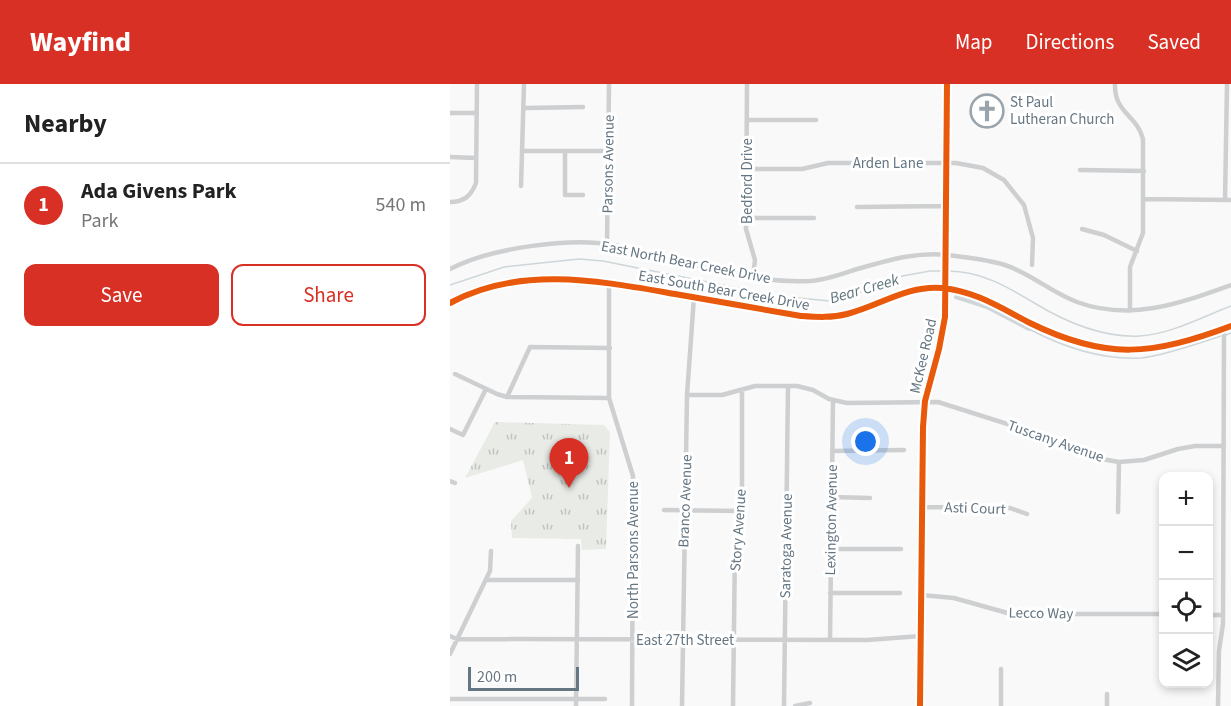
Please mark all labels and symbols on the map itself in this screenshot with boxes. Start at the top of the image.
place label: St Paul Lutheran Church [1010,92,1115,130]
church icon: St Paul Lutheran Church [969,93,1005,129]
street label: Parsons Avenue [597,114,620,214]
street label: Bedford Drive [737,138,758,224]
street label: Arden Lane [853,153,923,174]
street label: East North Bear Creek Drive [599,236,772,289]
street label: East South Bear Creek Drive [637,265,811,316]
water label: Bear Creek [827,268,902,309]
street label: McKee Road [905,317,942,396]
street label: Tuscany Avenue [1005,415,1107,468]
your location [851,427,880,456]
pin: 1 [550,438,588,488]
street label: Branco Avenue [673,454,698,548]
street label: Lexington Avenue [820,464,843,576]
street label: North Parsons Avenue [623,481,644,619]
street label: Story Avenue [725,488,752,572]
street label: Saratoga Avenue [775,493,798,599]
street label: Asti Court [944,497,1006,520]
street label: Lecco Way [1008,602,1074,625]
street label: East 27th Street [636,630,734,651]
scale bar [468,664,579,692]

